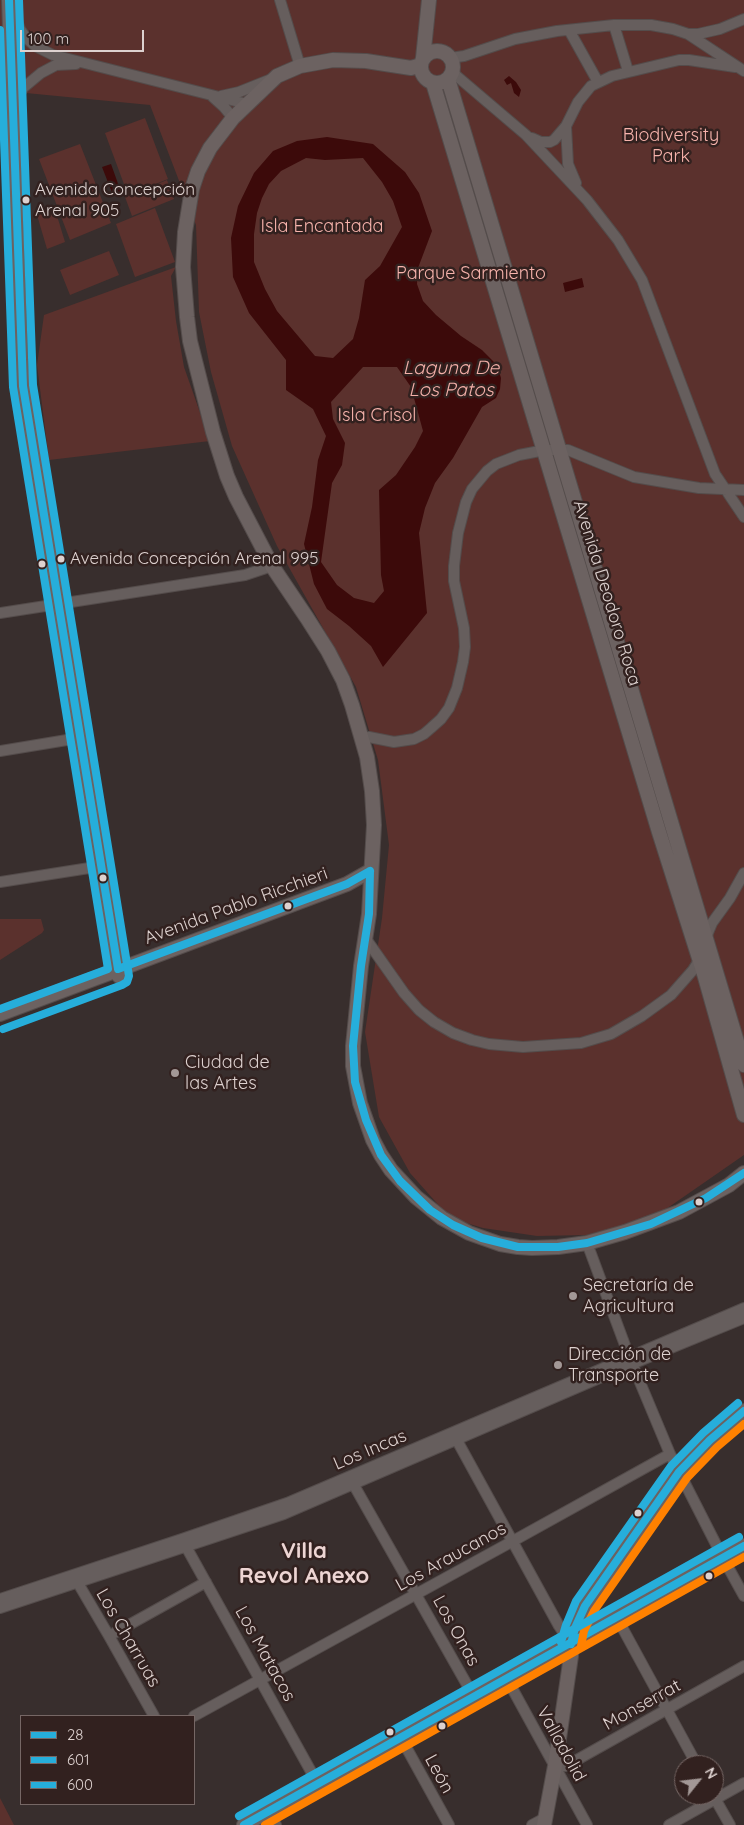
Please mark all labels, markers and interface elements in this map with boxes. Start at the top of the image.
scale bar [22,20,146,52]
text: 100 m [28,29,69,48]
park label: Biodiversity Park [623,125,719,168]
place label: Avenida Concepción Arenal 905 [35,180,195,220]
marker: Avenida Concepción Arenal 905 [21,195,31,205]
park label: Isla Encantada [261,216,383,238]
park label: Parque Sarmiento [396,263,546,285]
water label: Laguna De Los Patos [403,357,499,401]
park label: Isla Crisol [338,405,416,427]
street label: Avenida Deodoro Roca [568,498,646,688]
place label: Avenida Concepción Arenal 995 [70,549,319,569]
marker: Avenida Concepción Arenal 995 [56,554,66,564]
unlabelled marker [37,559,47,569]
street label: Avenida Pablo Ricchieri [141,863,331,949]
unlabelled marker [98,873,108,883]
unlabelled marker [283,901,293,911]
place label: Ciudad de las Artes [185,1052,270,1094]
marker: Ciudad de las Artes [169,1067,181,1079]
unlabelled marker [694,1197,704,1207]
place label: Secretaría de Agricultura [583,1275,694,1318]
marker: Secretaría de Agricultura [567,1290,579,1302]
place label: Dirección de Transporte [568,1344,671,1386]
marker: Dirección de Transporte [552,1359,564,1371]
street label: Los Incas [330,1425,410,1475]
unlabelled marker [633,1508,643,1518]
street label: Los Araucanos [392,1518,510,1596]
district label: Villa Revol Anexo [239,1538,369,1590]
unlabelled marker [704,1571,714,1581]
street label: Los Charruas [91,1585,165,1691]
street label: Los Onas [428,1592,484,1670]
street label: Los Matacos [230,1603,300,1705]
street label: Monserrat [599,1675,685,1735]
street label: Valladolid [532,1703,590,1785]
legend [20,1715,195,1805]
unlabelled marker [437,1721,447,1731]
text: 28 [67,1725,83,1744]
unlabelled marker [385,1727,395,1737]
text: 601 [67,1750,90,1769]
street label: León [420,1751,458,1797]
north arrow [674,1755,724,1805]
text: N [701,1764,722,1782]
text: 600 [67,1775,93,1794]

